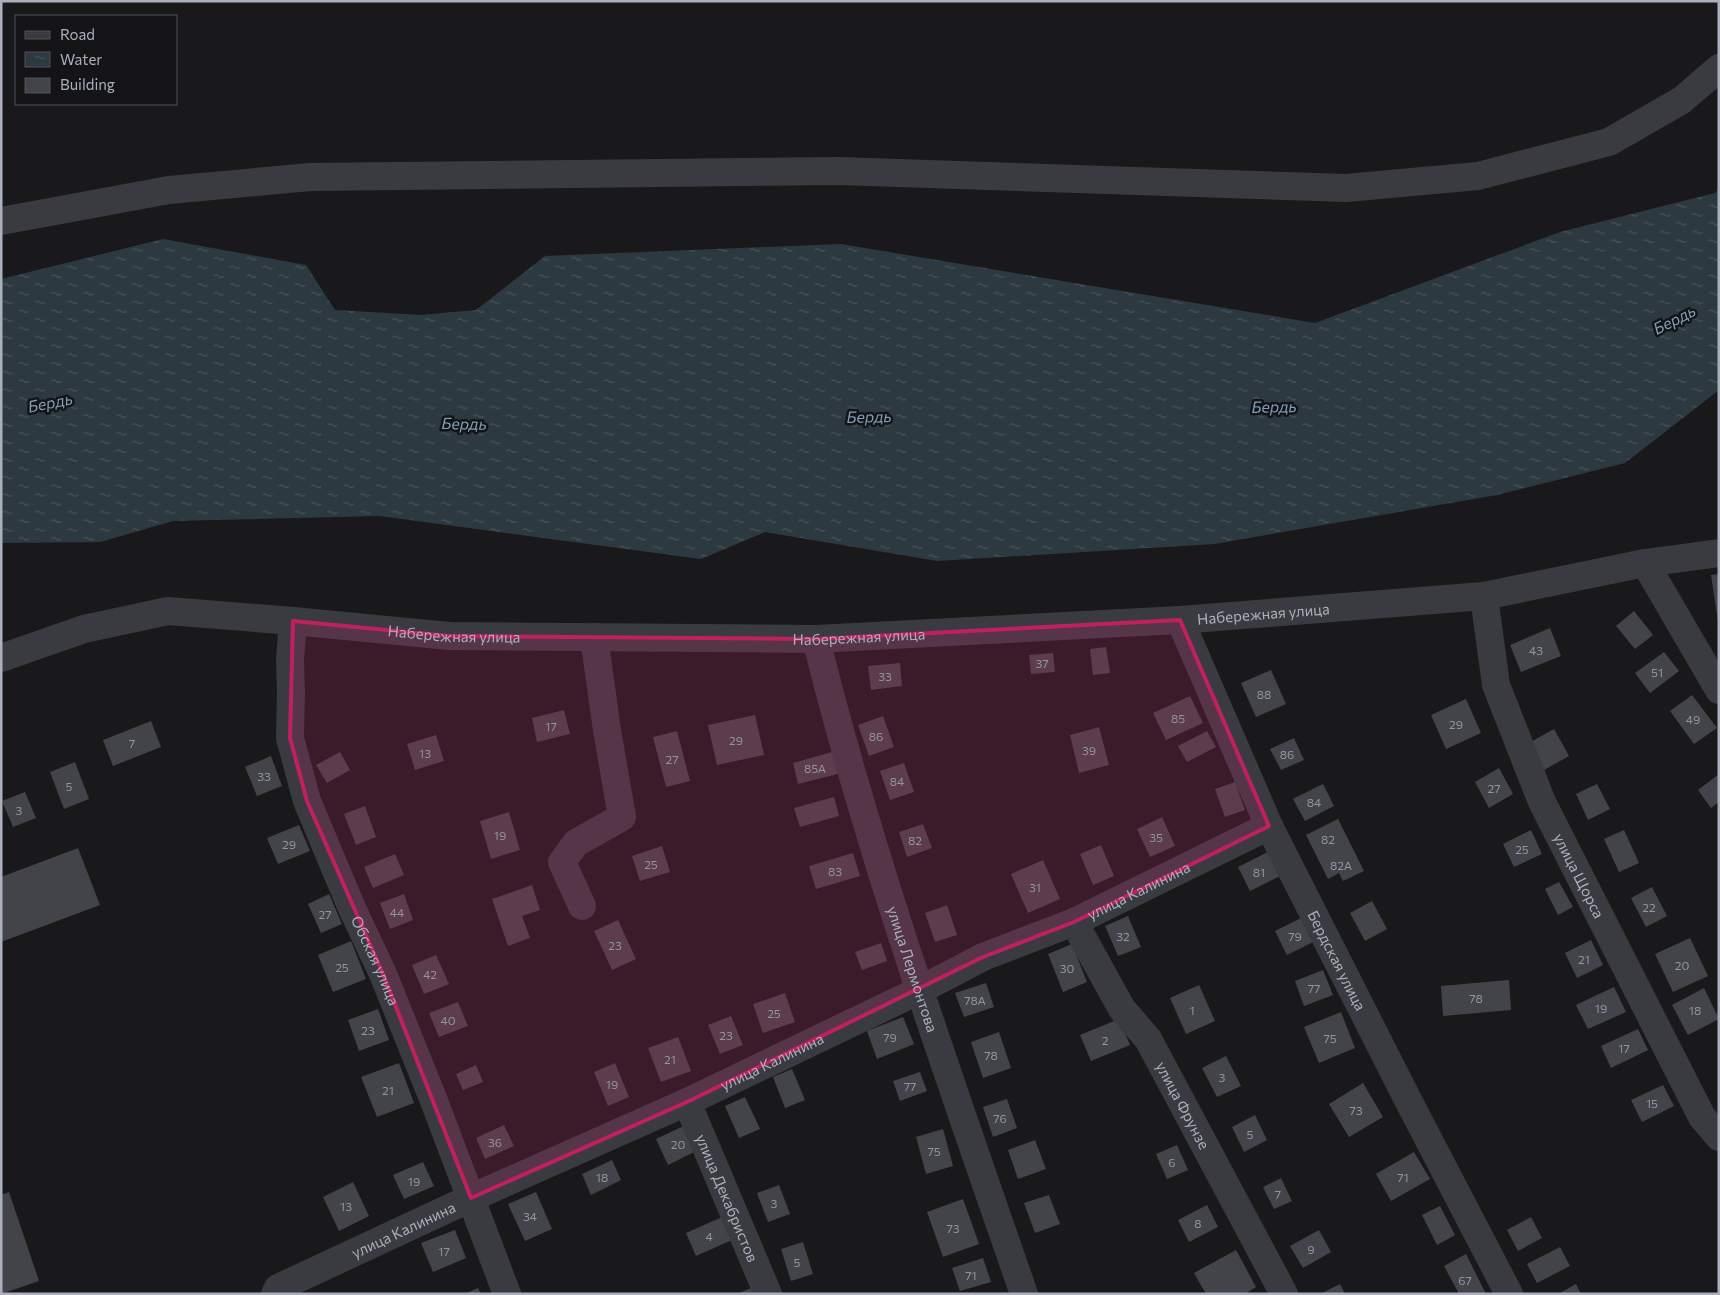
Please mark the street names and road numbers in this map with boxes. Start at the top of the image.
street label: Набережная улица [1196,599,1330,628]
street label: Набережная улица [387,621,521,646]
street label: Набережная улица [793,624,926,648]
street label: улица Щорса [1550,830,1608,921]
street label: улица Калинина [1084,857,1193,923]
street label: улица Лермонтова [884,904,942,1034]
street label: Бердская улица [1304,907,1370,1013]
street label: Обская улица [348,913,404,1008]
street label: улица Калинина [717,1029,826,1094]
street label: улица Фрунзе [1153,1058,1214,1152]
street label: улица Декабристов [692,1131,762,1265]
street label: улица Калинина [349,1198,458,1261]

